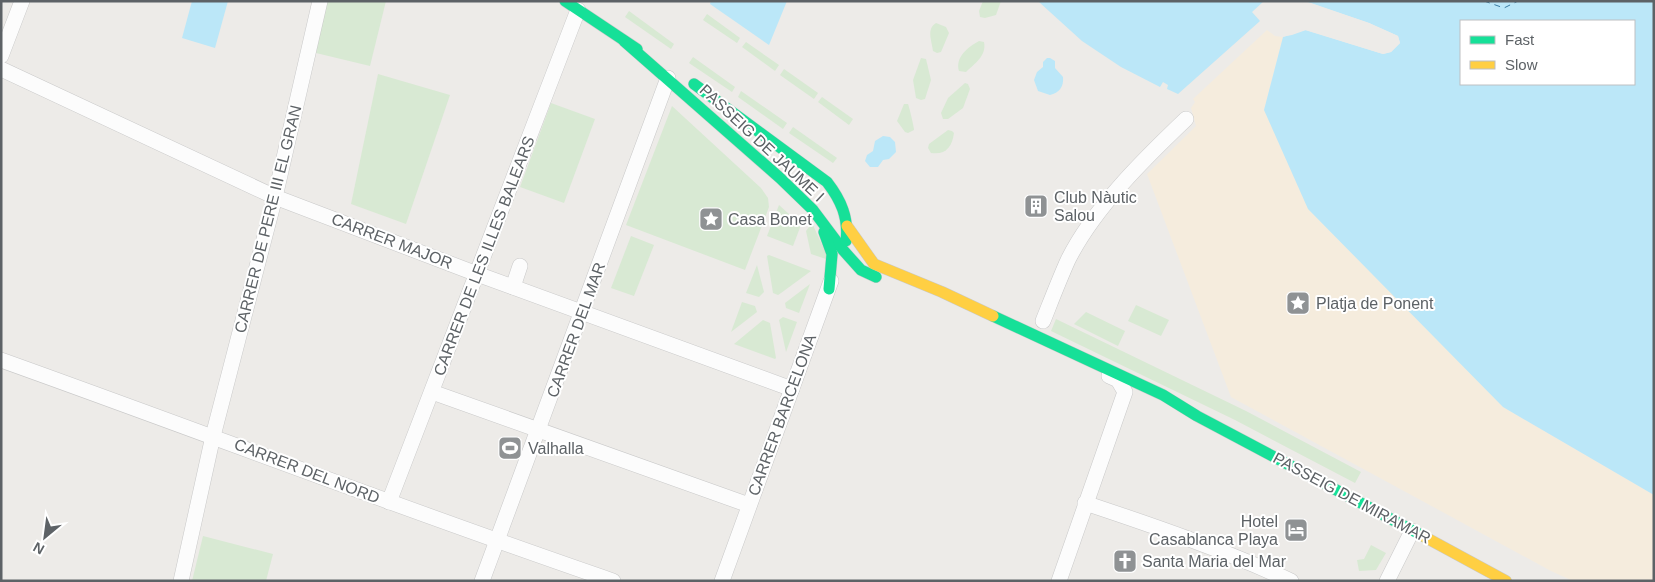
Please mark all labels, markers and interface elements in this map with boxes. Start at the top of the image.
legend [1460,20,1635,85]
text: Fast [1505,31,1535,48]
text: Slow [1505,56,1538,73]
street label: PASSEIG DE JAUME I [696,81,828,205]
street label: CARRER DE PERE III EL GRAN [231,103,305,335]
street label: CARRER DE LES ILLES BALEARS [430,134,538,378]
place label: Club Nàutic Salou [1054,189,1137,224]
building icon: Club Nàutic Salou [1023,193,1049,219]
place icon: Casa Bonet [698,206,724,232]
street label: CARRER MAJOR [329,210,455,272]
place label: Casa Bonet [728,211,812,228]
street label: CARRER DEL MAR [544,260,608,400]
place icon: Platja de Ponent [1285,290,1311,316]
place label: Platja de Ponent [1316,295,1434,312]
street label: CARRER BARCELONA [745,332,819,498]
street label: CARRER DEL NORD [232,435,382,507]
sports icon: Valhalla [497,435,523,461]
place label: Valhalla [528,440,584,457]
street label: PASSEIG DE MIRAMAR [1270,449,1434,547]
north arrow [20,512,70,562]
place label: Hotel Casablanca Playa [1149,513,1278,548]
hotel icon: Hotel Casablanca Playa [1283,517,1309,543]
text: N [30,539,47,558]
church icon: Santa Maria del Mar [1112,548,1138,574]
place label: Santa Maria del Mar [1142,553,1287,570]

